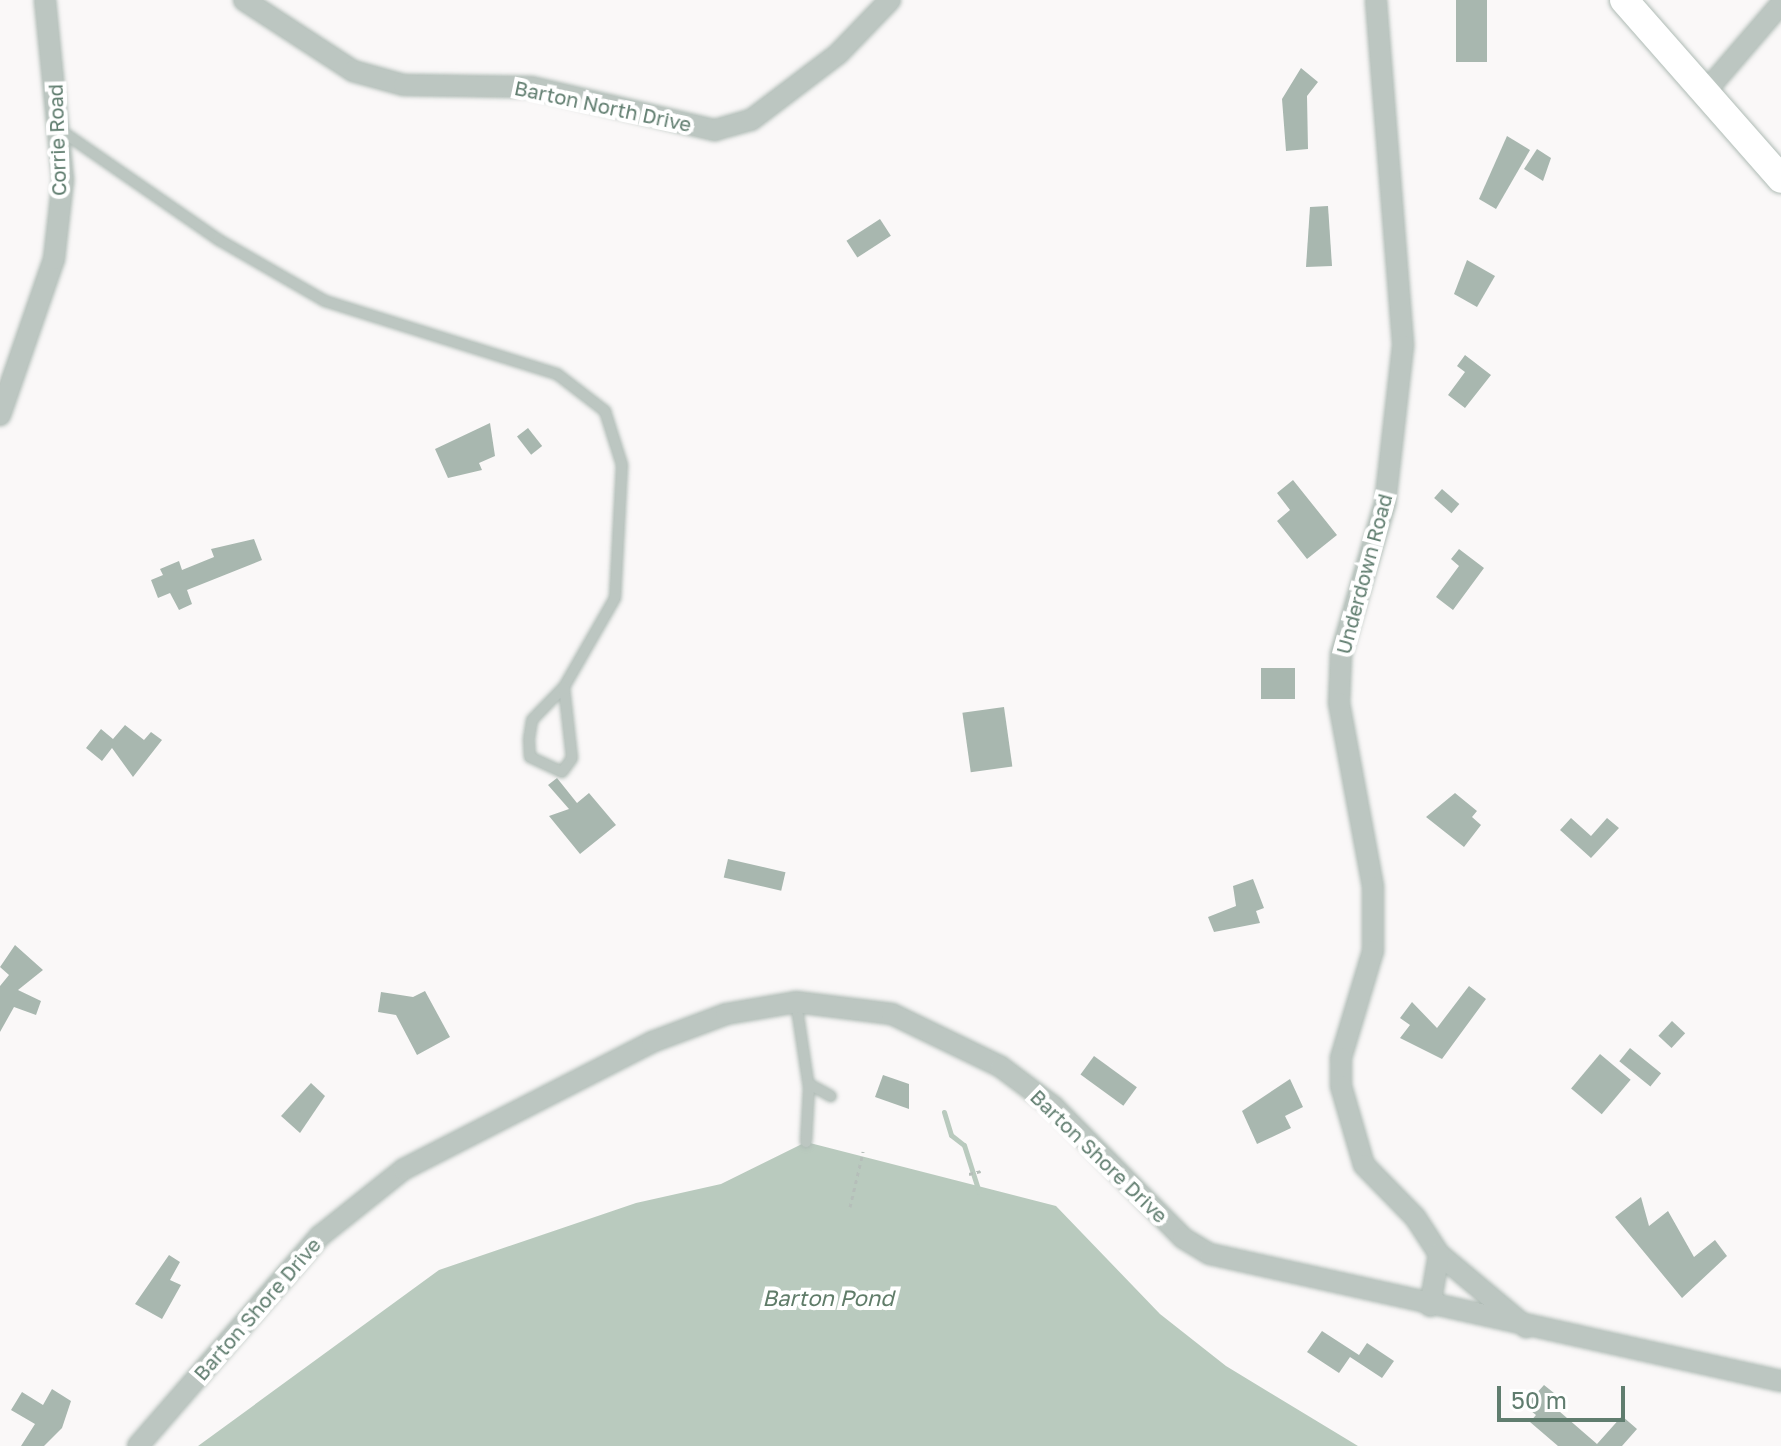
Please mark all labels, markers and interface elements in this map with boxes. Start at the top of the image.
street label: Barton North Drive [512,76,694,136]
street label: Corrie Road [43,84,71,196]
street label: Underdown Road [1331,491,1397,657]
street label: Barton Shore Drive [1026,1084,1172,1228]
street label: Barton Shore Drive [189,1233,325,1385]
water label: Barton Pond [762,1285,894,1311]
scale bar [1501,1370,1629,1420]
text: 50 m [1511,1385,1567,1414]

